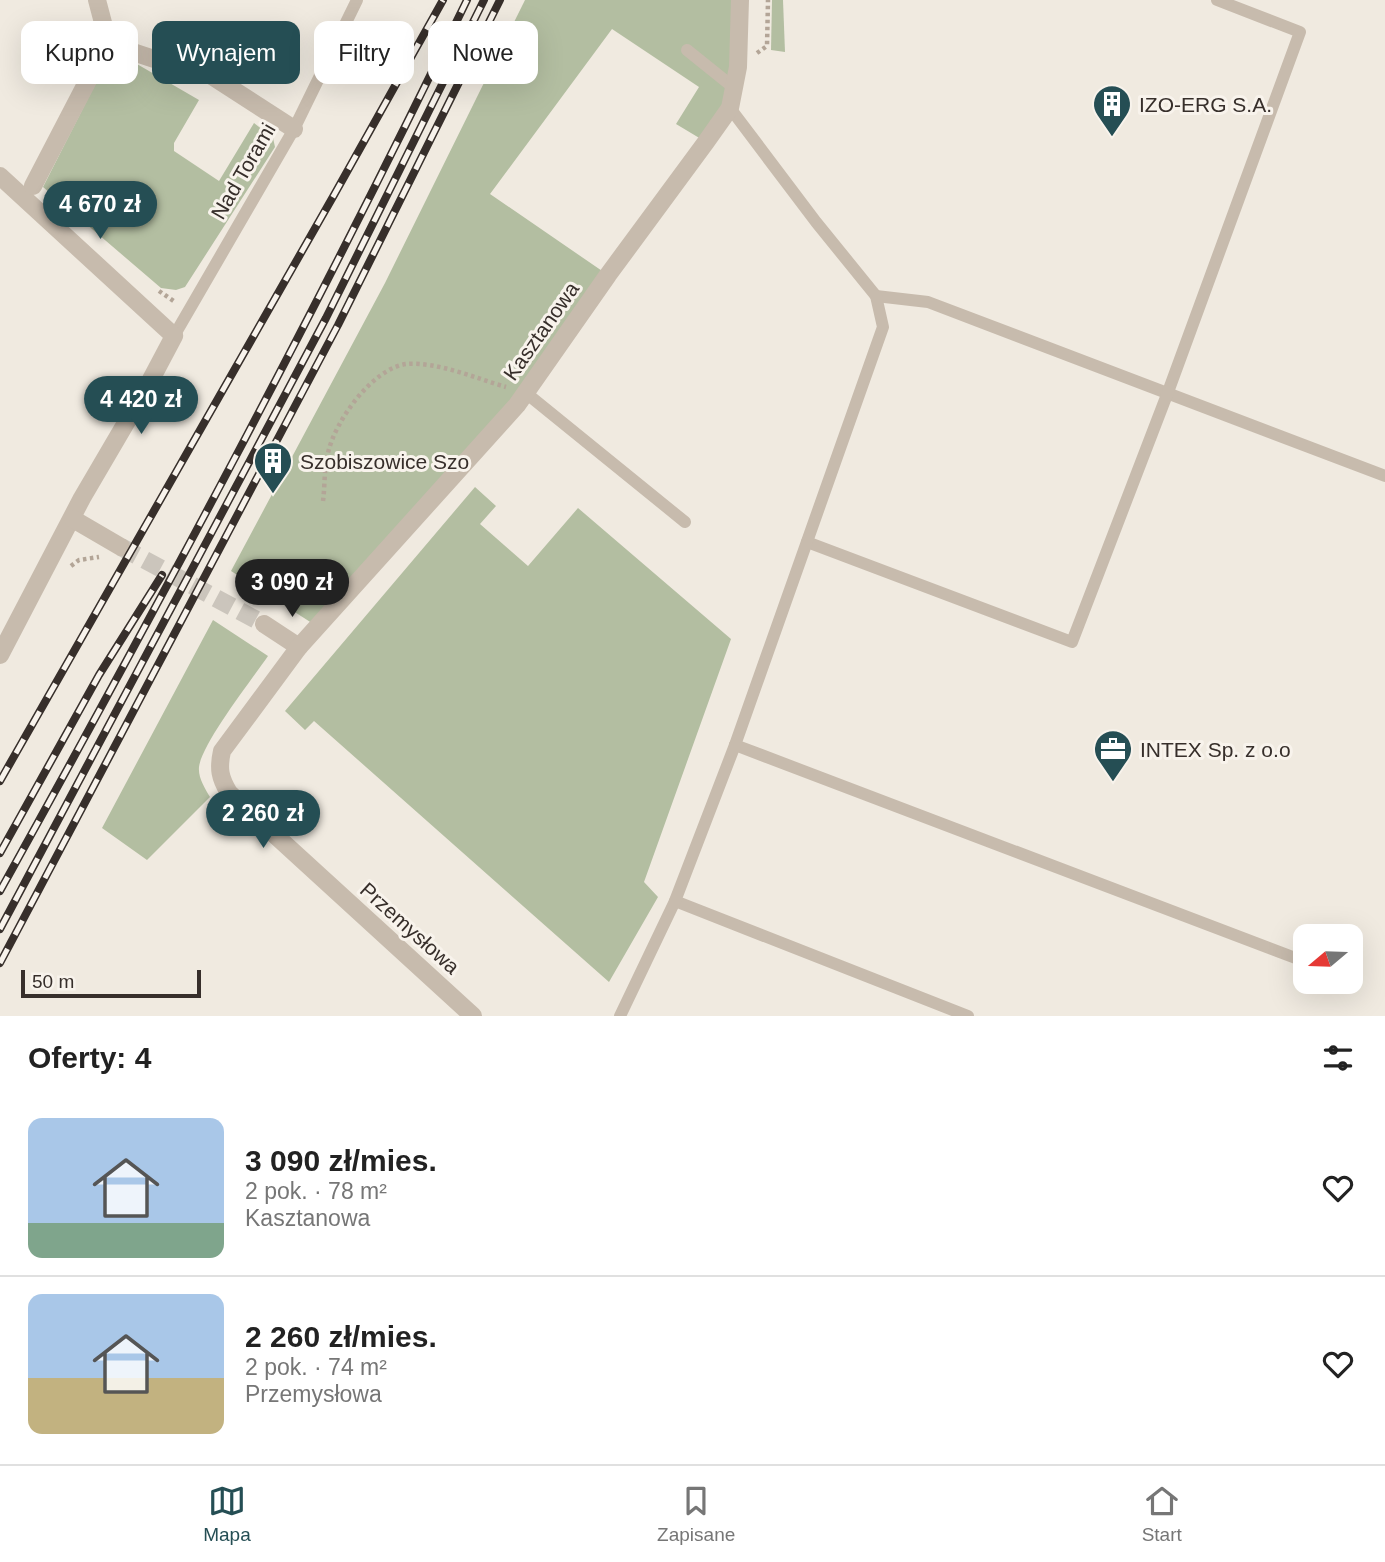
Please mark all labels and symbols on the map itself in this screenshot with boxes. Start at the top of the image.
building icon: IZO-ERG S.A. [1091,83,1133,138]
place label: IZO-ERG S.A. [1139,93,1272,116]
street label: Nad Torami [206,119,280,223]
pin: 4 670 zł [28,182,172,241]
street label: Kasztanowa [499,277,583,384]
pin: 4 420 zł [69,376,213,436]
building icon: Szobiszowice Szo [252,440,294,495]
place label: Szobiszowice Szo [300,450,469,473]
pin: 3 090 zł [220,560,364,619]
office icon: INTEX Sp. z o.o [1092,728,1134,783]
place label: INTEX Sp. z o.o [1140,738,1291,761]
pin: 2 260 zł [191,790,335,850]
street label: Przemysłowa [356,878,464,979]
north arrow [1293,924,1363,994]
scale bar [21,967,201,999]

